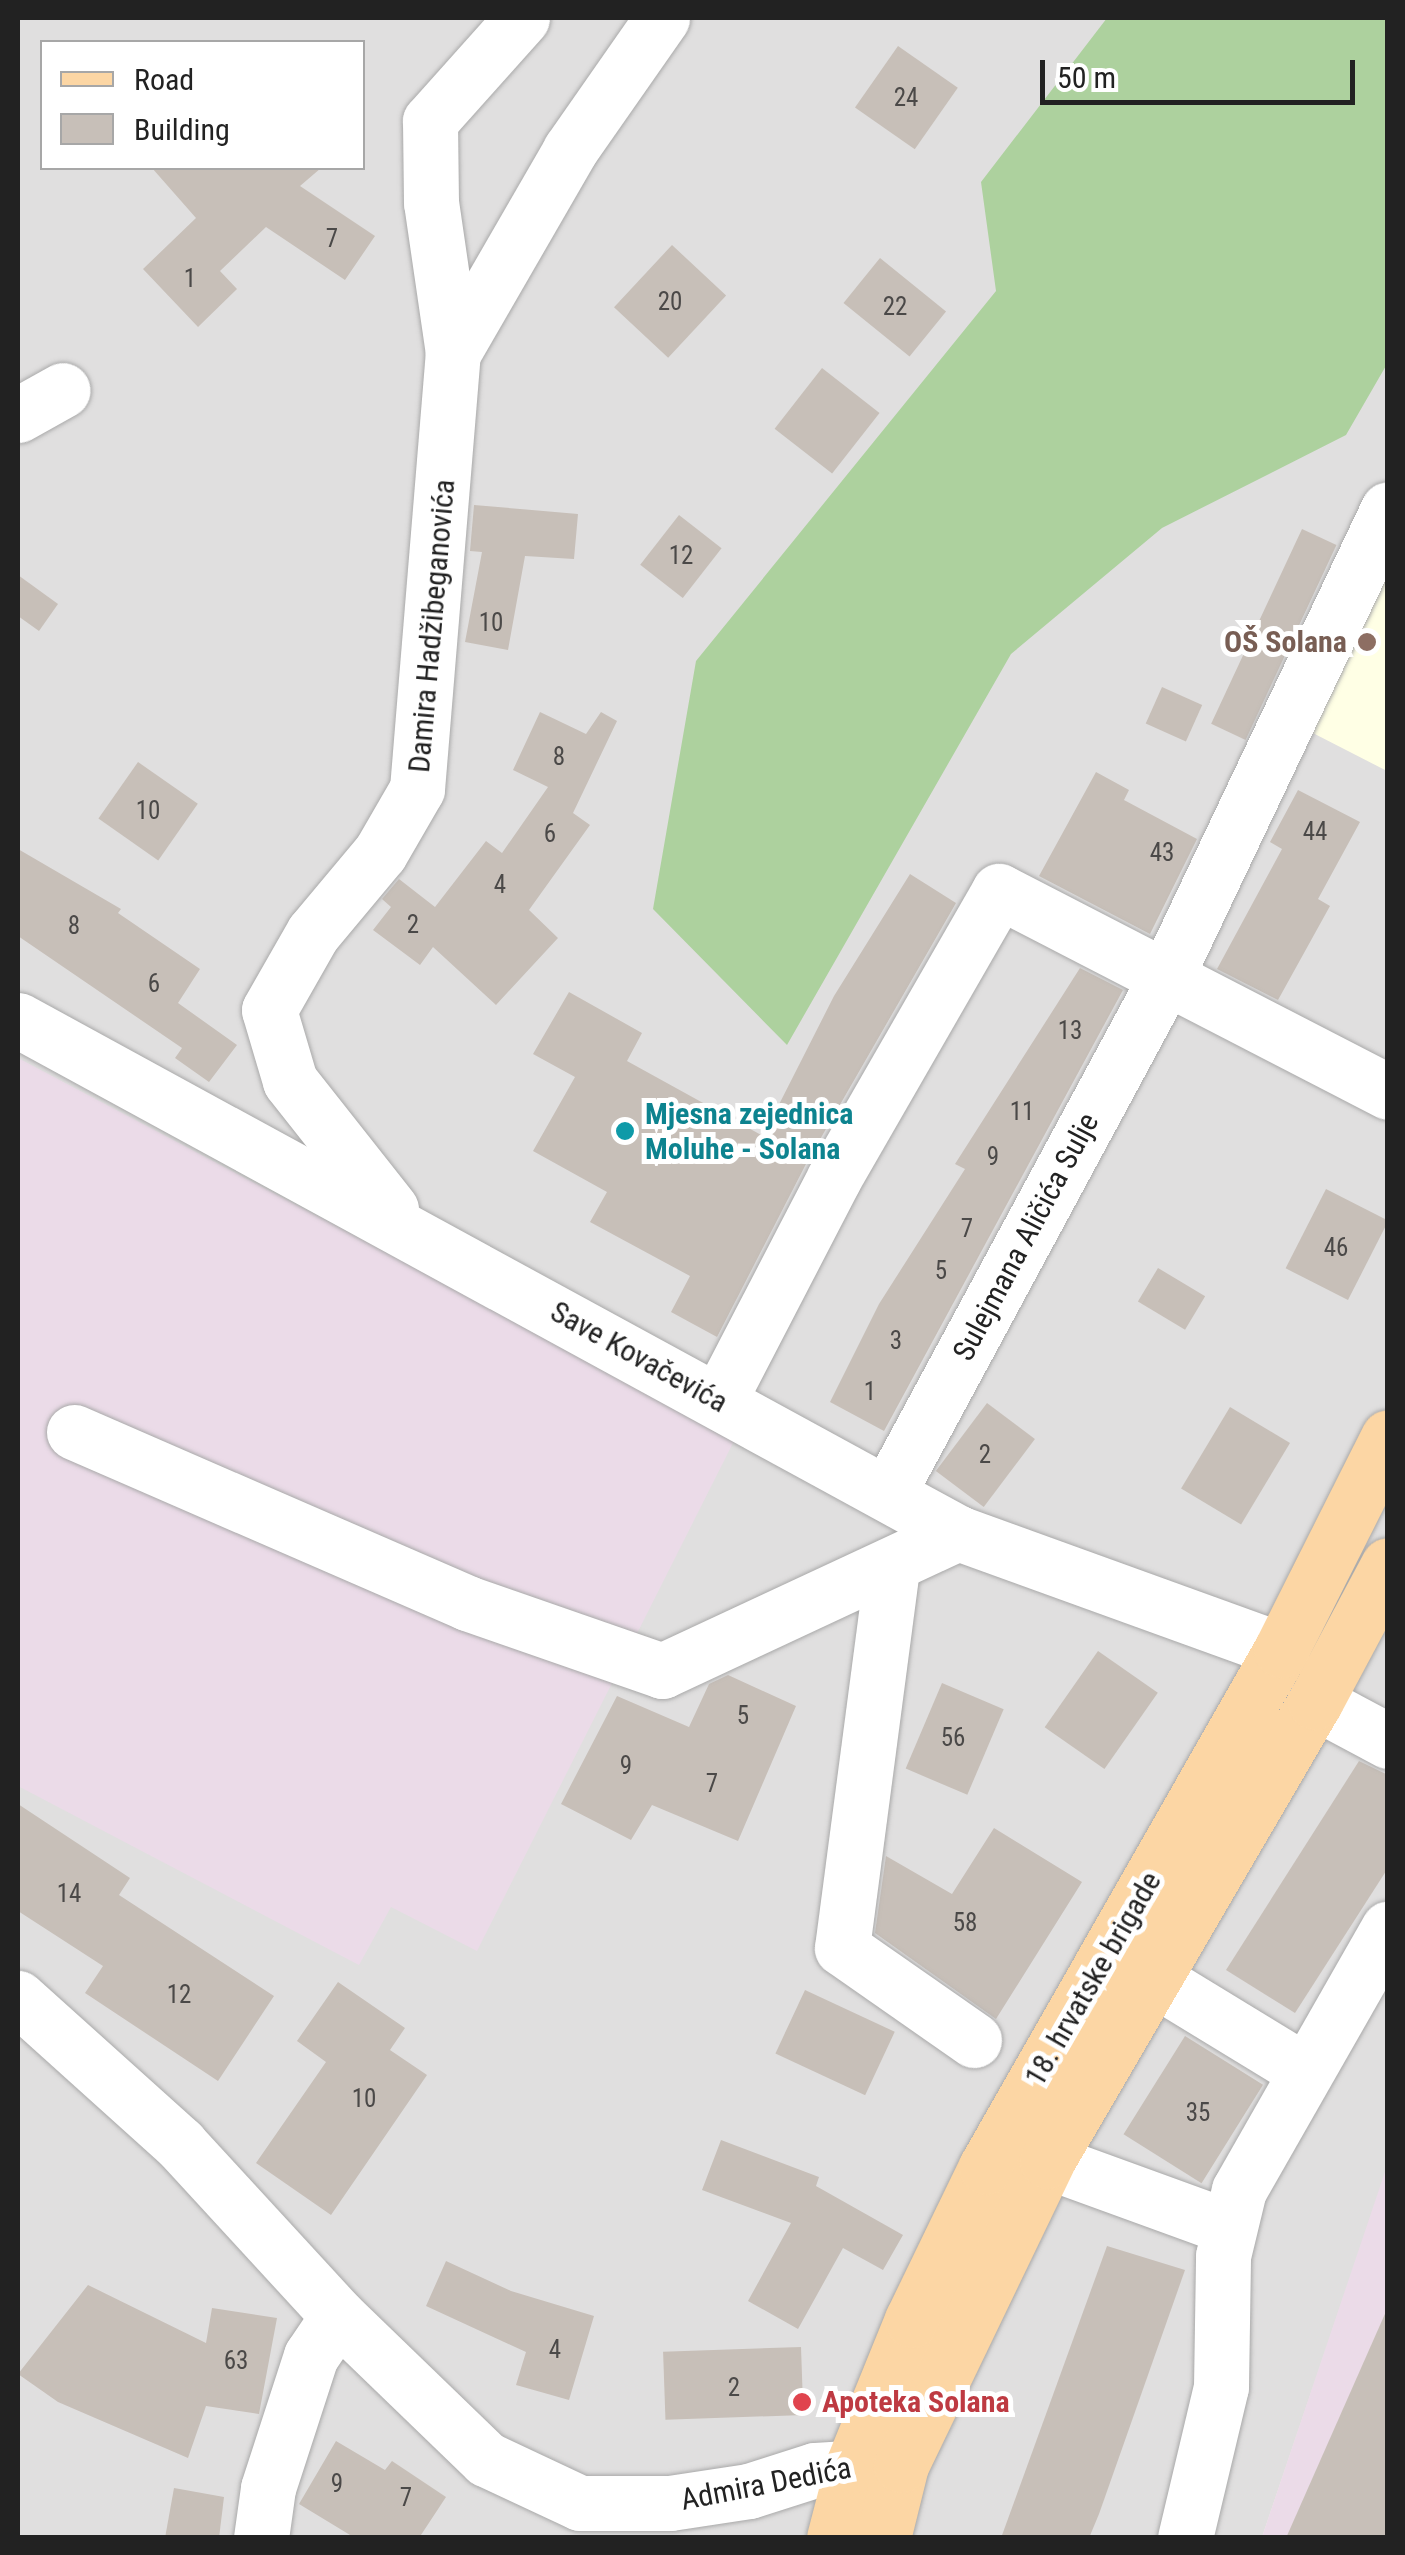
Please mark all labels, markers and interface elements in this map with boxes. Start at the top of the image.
legend [40,40,365,170]
scale bar [1045,40,1360,102]
text: 50 m [1057,60,1116,95]
text: Road [134,62,194,97]
house number: 24 [894,83,918,113]
text: Building [134,112,230,147]
house number: 7 [326,224,338,254]
house number: 1 [184,264,196,294]
house number: 20 [658,287,682,317]
house number: 22 [883,292,907,322]
street label: Damira Hadžibeganovića [401,478,463,774]
house number: 12 [669,541,693,571]
house number: 10 [479,608,503,638]
place label: OŠ Solana [1224,624,1347,660]
marker: OŠ Solana [1356,631,1378,653]
house number: 8 [553,742,565,772]
house number: 10 [136,796,160,826]
house number: 44 [1303,817,1327,847]
house number: 6 [544,819,556,849]
house number: 43 [1150,838,1174,868]
house number: 4 [494,870,506,900]
house number: 2 [407,910,419,940]
house number: 8 [68,911,80,941]
house number: 6 [148,969,160,999]
house number: 13 [1058,1016,1082,1046]
place label: Mjesna zejednica Moluhe - Solana [645,1096,853,1166]
house number: 11 [1010,1097,1034,1127]
street label: Sulejmana Aličića Sulje [946,1107,1106,1367]
marker: Mjesna zejednica Moluhe - Solana [614,1120,636,1142]
house number: 9 [987,1142,999,1172]
house number: 7 [961,1214,973,1244]
house number: 46 [1324,1233,1348,1263]
house number: 5 [935,1256,947,1286]
street label: Save Kovačevića [544,1294,734,1420]
house number: 3 [890,1326,902,1356]
house number: 1 [864,1377,876,1407]
house number: 2 [979,1440,991,1470]
house number: 5 [737,1701,749,1731]
house number: 56 [941,1723,965,1753]
house number: 9 [620,1751,632,1781]
house number: 7 [706,1769,718,1799]
street label: 18. hrvatske brigade [1017,1866,1169,2092]
house number: 14 [57,1879,81,1909]
house number: 58 [953,1908,977,1938]
house number: 12 [167,1980,191,2010]
house number: 10 [352,2084,376,2114]
house number: 35 [1186,2098,1210,2128]
house number: 4 [549,2335,561,2365]
house number: 63 [224,2346,248,2376]
house number: 2 [728,2373,740,2403]
place label: Apoteka Solana [822,2384,1010,2420]
marker: Apoteka Solana [791,2391,813,2413]
street label: Admira Dedića [678,2450,854,2518]
house number: 9 [331,2469,343,2499]
house number: 7 [400,2483,412,2513]

